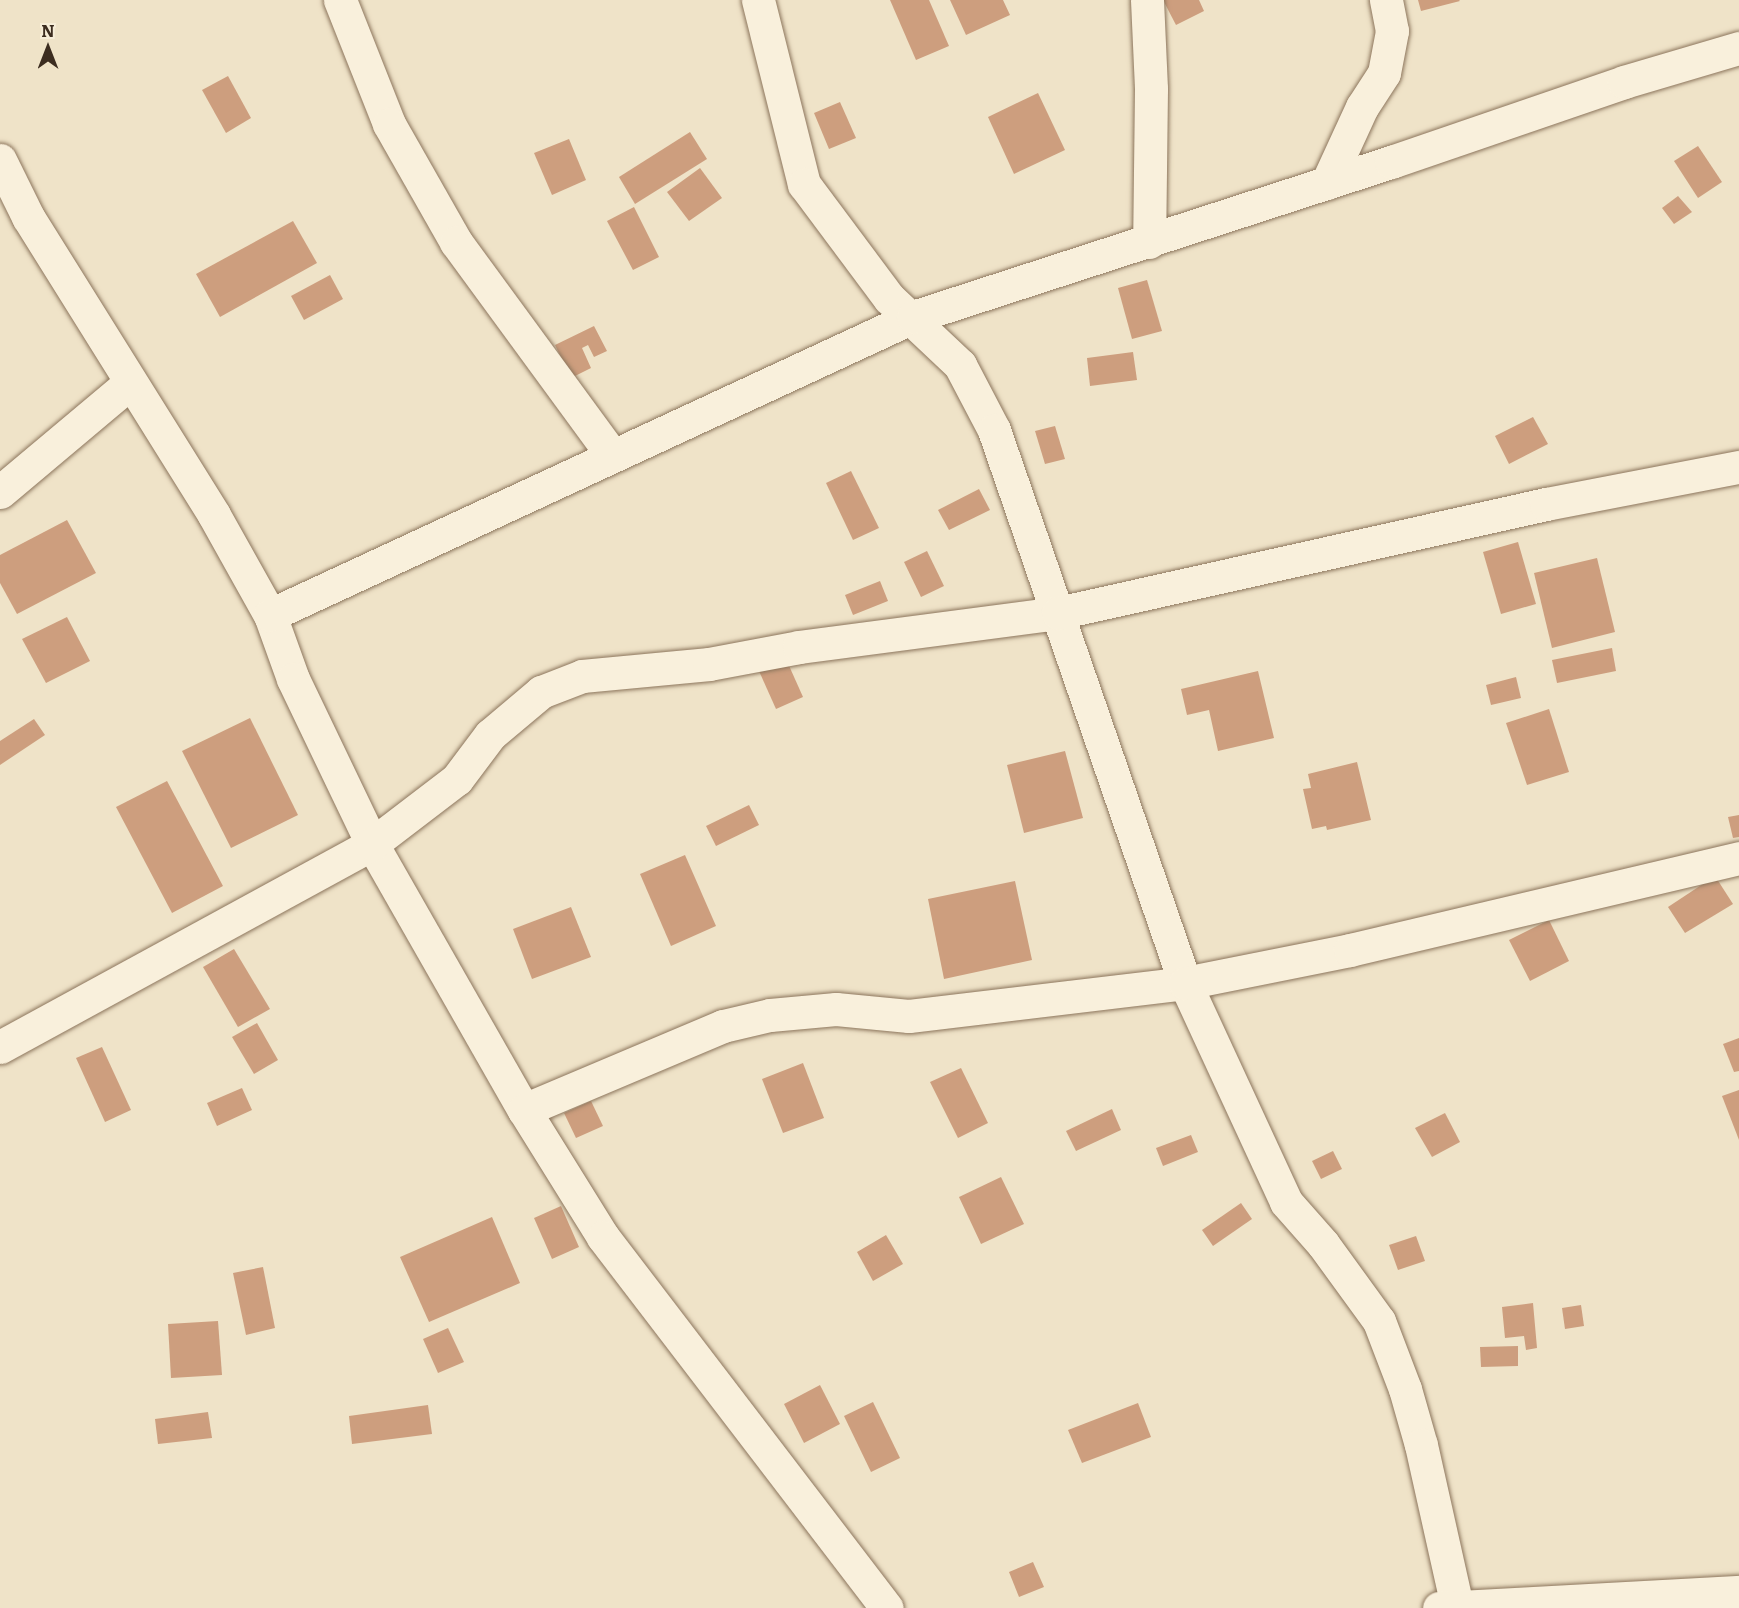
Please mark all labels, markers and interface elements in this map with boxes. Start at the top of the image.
north arrow [18,18,78,78]
text: N [41,18,55,42]

